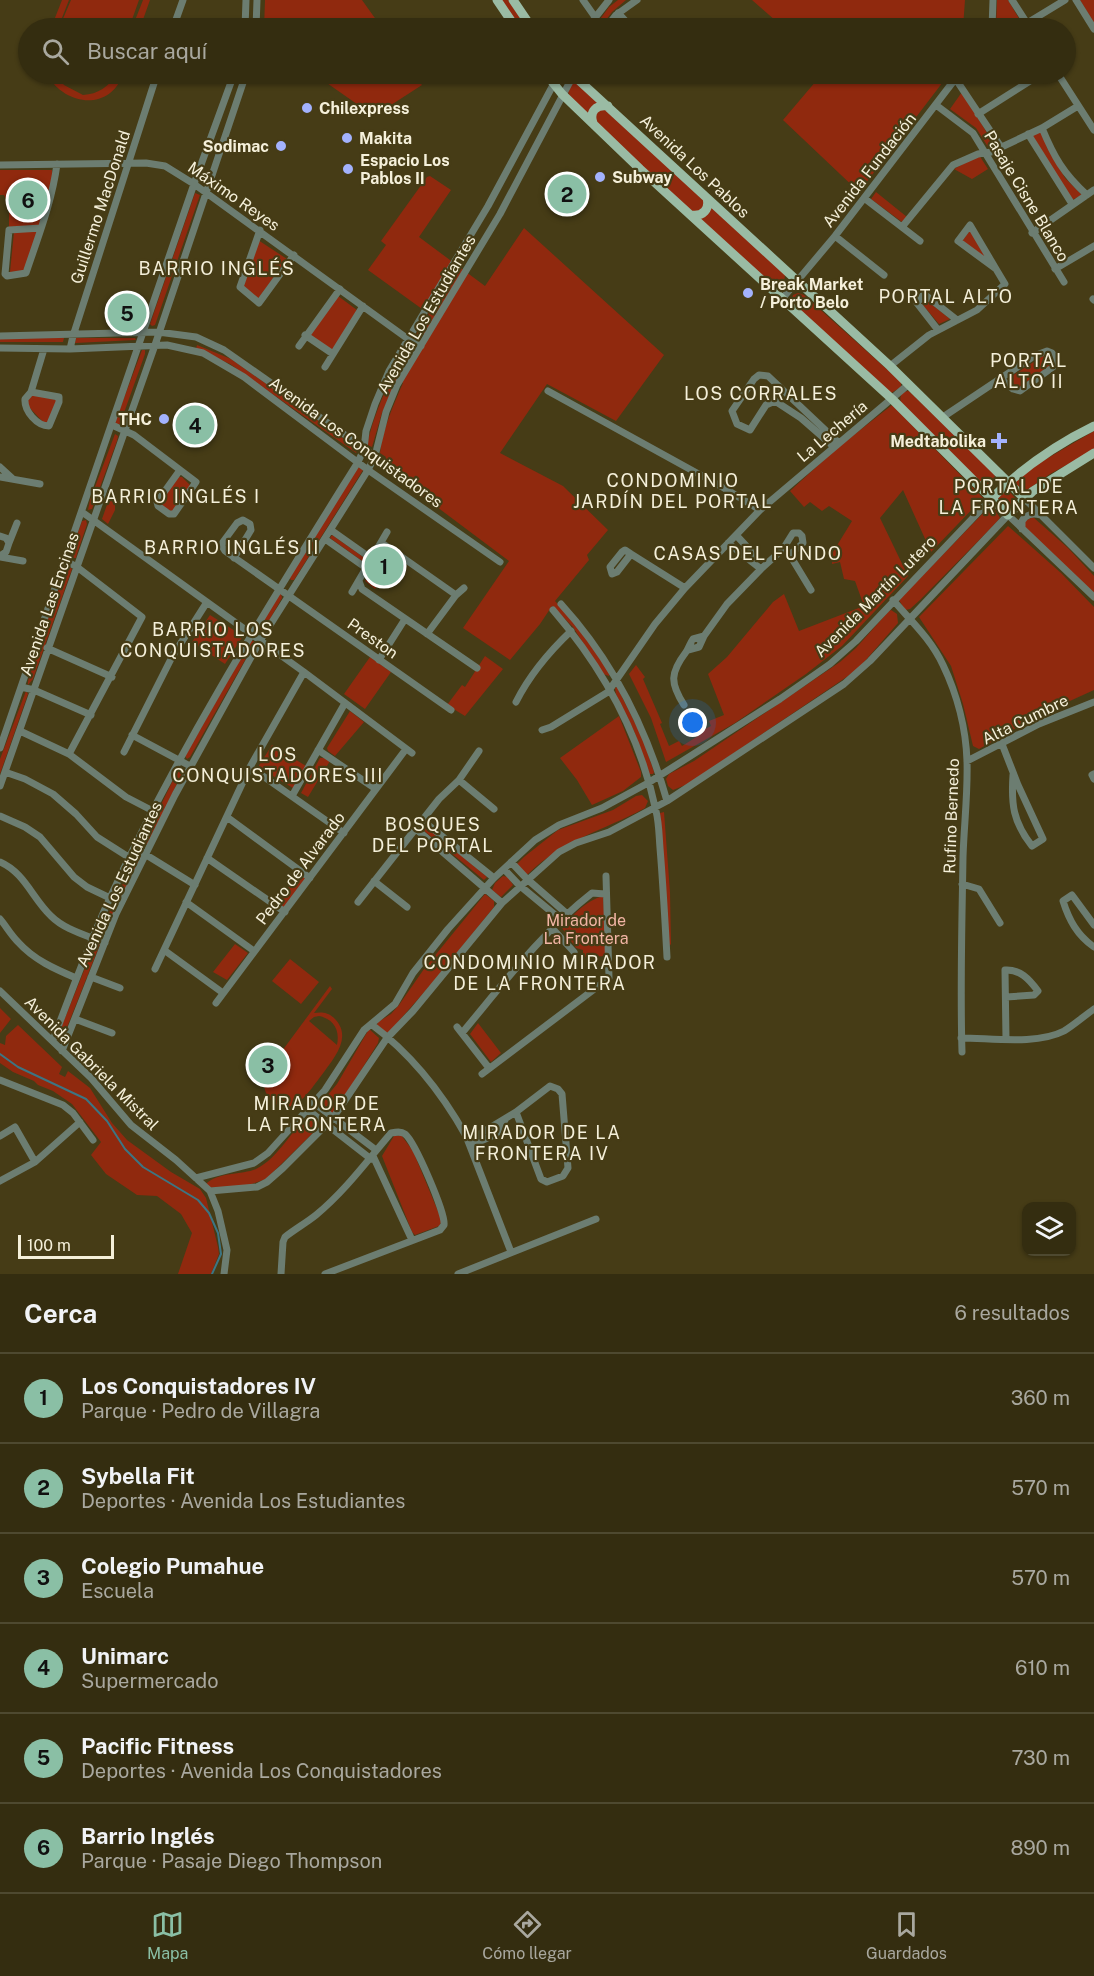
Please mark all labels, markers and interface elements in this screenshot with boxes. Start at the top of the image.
search box [18,18,1076,84]
icon: search [39,35,72,68]
text: Buscar aquí [87,38,207,64]
place label: Chilexpress [319,99,409,118]
marker: Chilexpress [300,101,314,115]
street label: Avenida Fundación [819,109,920,231]
street label: Avenida Los Pablos [636,111,753,222]
street label: Pasaje Cisne Blanco [980,127,1073,265]
street label: Guillermo MacDonald [67,128,134,286]
place label: Makita [359,129,412,148]
marker: Makita [340,131,354,145]
place label: Sodimac [203,137,269,156]
marker: Sodimac [274,139,288,153]
place label: Espacio Los Pablos II [360,151,450,188]
street label: Máximo Reyes [184,158,283,235]
marker: Espacio Los Pablos II [341,162,355,176]
place label: Subway [612,168,672,187]
marker: Subway [593,170,607,184]
pin: 2 [548,172,586,216]
pin: 6 [9,178,48,222]
street label: Avenida Los Estudiantes [373,231,480,397]
district label: BARRIO INGLÉS [139,257,295,279]
place label: Break Market / Porto Belo [760,275,864,312]
marker: Break Market / Porto Belo [741,286,755,300]
district label: PORTAL ALTO [878,286,1014,307]
pin: 5 [108,290,146,336]
district label: PORTAL ALTO II [990,350,1068,392]
street label: Avenida Los Conquistadores [265,373,446,512]
district label: LOS CORRALES [684,383,838,404]
street label: La Lechería [793,397,871,466]
pin: 4 [176,402,214,448]
place label: THC [118,410,152,429]
marker: THC [157,412,171,426]
place label: Medtabolika [890,432,986,451]
marker: Medtabolika [990,432,1008,450]
district label: CONDOMINIO JARDÍN DEL PORTAL [573,470,773,512]
district label: PORTAL DE LA FRONTERA [939,476,1079,518]
district label: BARRIO INGLÉS I [91,485,261,507]
street label: Avenida Las Encinas [16,530,83,678]
street label: Avenida Martín Lutero [811,532,940,661]
district label: BARRIO INGLÉS II [144,536,320,558]
district label: CASAS DEL FUNDO [654,543,842,564]
pin: 1 [364,544,404,588]
street label: Preston [344,614,402,663]
district label: BARRIO LOS CONQUISTADORES [120,619,306,661]
street label: Alta Cumbre [979,690,1071,748]
your location [678,708,707,737]
district label: LOS CONQUISTADORES III [172,744,384,786]
street label: Rufino Bernedo [940,758,963,874]
street label: Avenida Los Estudiantes [73,799,166,970]
street label: Pedro de Alvarado [252,808,349,928]
district label: BOSQUES DEL PORTAL [372,814,494,856]
park label: Mirador de La Frontera [543,911,629,948]
district label: CONDOMINIO MIRADOR DE LA FRONTERA [423,952,657,994]
street label: Avenida Gabriela Mistral [21,992,163,1134]
pin: 3 [248,1042,288,1088]
district label: MIRADOR DE LA FRONTERA [247,1093,387,1135]
district label: MIRADOR DE LA FRONTERA IV [462,1122,622,1164]
map controls [1022,1202,1076,1256]
button: layers [1022,1202,1076,1256]
scale bar [18,1232,114,1260]
text: 100 m [27,1236,71,1255]
text: Cerca [24,1298,97,1329]
text: 6 resultados [955,1301,1070,1325]
text: Los Conquistadores IV [81,1373,316,1399]
text: 1 [39,1386,48,1410]
text: 360 m [1011,1386,1070,1410]
text: Parque · Pedro de Villagra [81,1399,320,1423]
text: Sybella Fit [81,1463,195,1489]
text: 2 [37,1476,50,1500]
text: 570 m [1011,1476,1070,1500]
text: Deportes · Avenida Los Estudiantes [81,1489,405,1513]
text: Colegio Pumahue [81,1553,264,1579]
text: 3 [37,1566,50,1590]
text: 570 m [1011,1566,1070,1590]
text: Escuela [81,1579,154,1603]
text: Unimarc [81,1643,169,1669]
text: 4 [37,1656,50,1680]
text: 610 m [1015,1656,1070,1680]
text: Supermercado [81,1669,219,1693]
text: Pacific Fitness [81,1733,234,1759]
text: 5 [37,1746,50,1770]
text: 730 m [1012,1746,1070,1770]
text: Deportes · Avenida Los Conquistadores [81,1759,442,1783]
text: Barrio Inglés [81,1823,215,1849]
text: 6 [37,1836,50,1860]
text: 890 m [1010,1836,1070,1860]
text: Parque · Pasaje Diego Thompson [81,1849,382,1873]
tab: Mapa [147,1908,188,1963]
tab: Cómo llegar [482,1908,572,1963]
tab: Guardados [866,1908,947,1963]

